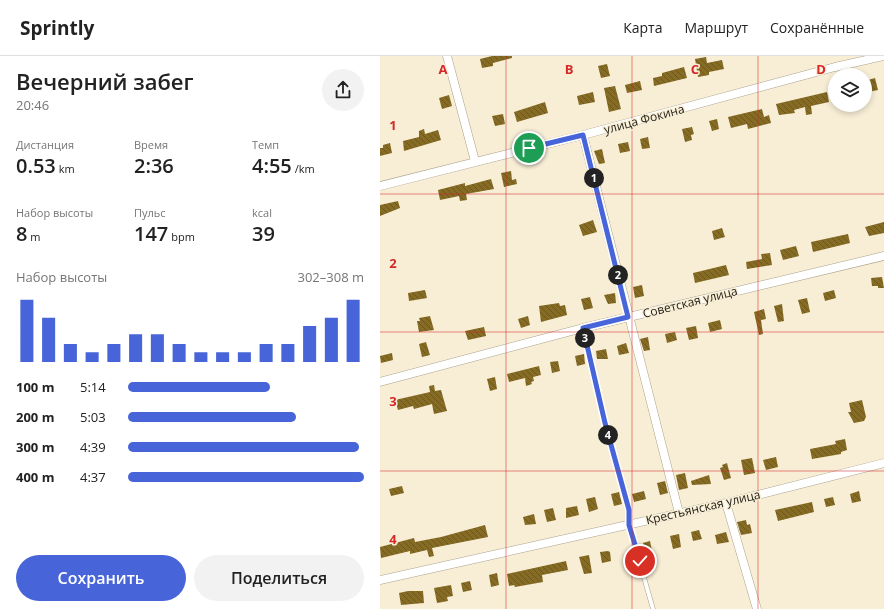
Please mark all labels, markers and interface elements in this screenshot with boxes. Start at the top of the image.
text: Sprintly [20,15,94,41]
text: Карта [623,18,662,37]
text: Маршрут [684,18,748,37]
text: Сохранённые [770,18,864,37]
text: A [439,60,448,78]
text: B [565,60,574,78]
text: C [691,60,699,78]
text: D [816,60,826,78]
text: Вечерний забег [16,66,194,96]
map controls [828,68,872,112]
button: layers [828,68,872,112]
button: share [322,69,364,111]
text: 20:46 [16,96,49,114]
street label: улица Фокина [602,100,686,138]
text: 1 [389,116,397,134]
pin [512,131,546,165]
text: Дистанция [16,137,74,152]
text: Время [134,137,168,152]
text: Темп [252,137,279,152]
icon: arrive [518,137,540,159]
text: 0.53 [16,152,56,179]
text: 2:36 [134,152,174,179]
text: 4:55 [252,152,292,179]
text: km [56,161,75,176]
text: /km [292,161,315,176]
pin: 1 [584,168,604,188]
text: 1 [591,170,597,185]
text: Набор высоты [16,205,93,220]
text: Пульс [134,205,166,220]
text: kcal [252,205,272,220]
text: 8 [16,220,27,247]
text: 147 [134,220,168,247]
text: 39 [252,220,275,247]
text: m [27,229,40,244]
text: bpm [168,229,195,244]
text: 2 [389,254,397,272]
pin: 2 [608,265,628,285]
text: 2 [615,267,621,282]
text: Набор высоты [16,268,107,286]
text: 302–308 m [297,268,364,286]
street label: Советская улица [641,282,739,322]
pin: 3 [575,328,595,348]
text: 3 [582,330,588,345]
text: 100 m [16,378,54,396]
text: 5:14 [80,378,106,396]
text: 3 [389,392,397,410]
text: 200 m [16,408,54,426]
text: 5:03 [80,408,106,426]
pin: 4 [598,425,618,445]
text: 4 [605,427,611,442]
text: 300 m [16,438,54,456]
text: 4:39 [80,438,106,456]
text: 400 m [16,468,54,486]
text: 4:37 [80,468,106,486]
street label: Крестьянская улица [644,486,762,528]
text: 4 [389,530,397,548]
pin [623,544,657,578]
icon: check [629,550,651,572]
button: Сохранить [16,555,186,601]
button: Поделиться [194,555,364,601]

